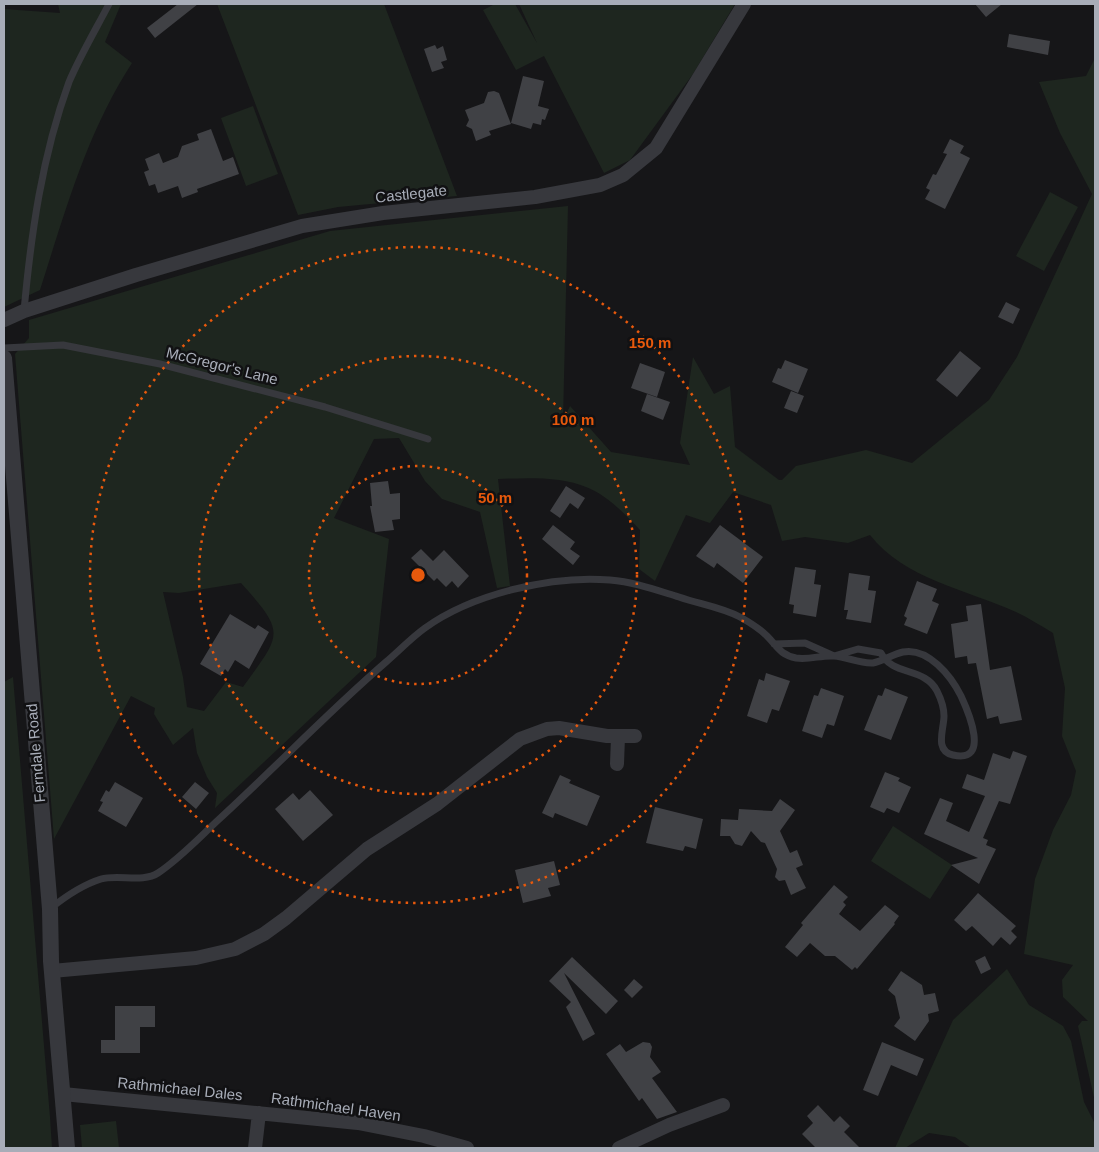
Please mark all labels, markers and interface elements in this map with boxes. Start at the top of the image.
street label: Castlegate [374,181,447,206]
text: 150 m [629,334,671,351]
street label: McGregor's Lane [164,343,280,388]
text: 100 m [552,411,594,428]
text: 50 m [478,489,512,506]
centre of rings [409,566,427,584]
street label: Ferndale Road [23,703,48,803]
street label: Rathmichael Dales [117,1073,244,1104]
street label: Rathmichael Haven [270,1089,402,1124]

